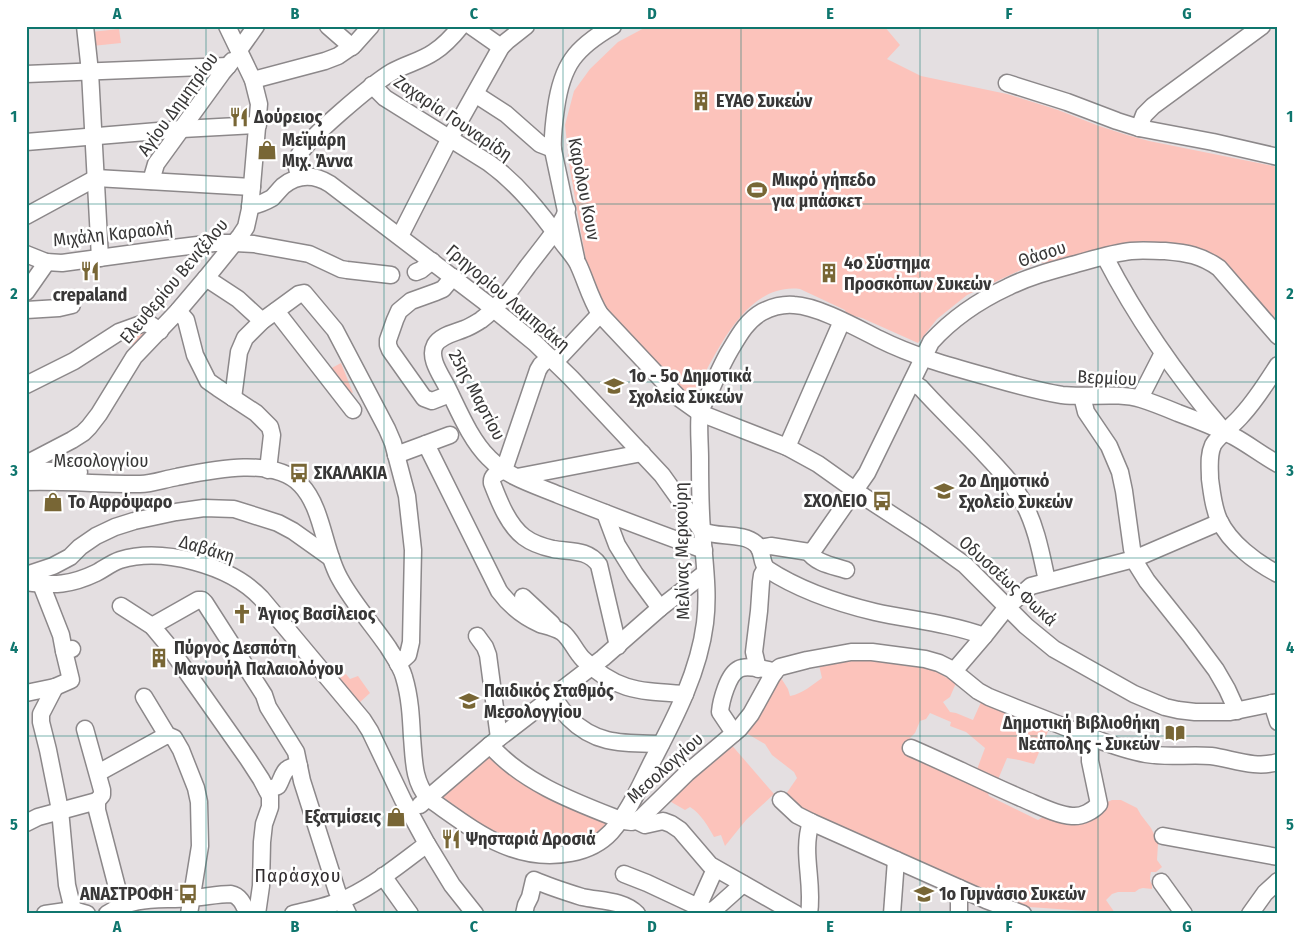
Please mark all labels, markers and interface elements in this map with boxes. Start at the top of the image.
text: A [112,4,122,23]
text: B [291,4,300,23]
text: C [470,4,479,23]
text: D [647,4,657,23]
text: E [826,4,834,23]
text: F [1005,4,1013,23]
text: G [1182,4,1192,23]
street label: Αγίου Δημητρίου [133,48,223,160]
street label: Ζαχαρία Γουναρίδη [390,70,516,166]
building icon: ΕΥΑΘ Συκεών [690,90,712,112]
place label: ΕΥΑΘ Συκεών [716,90,813,112]
restaurant icon: Δούρειος [228,106,250,128]
place label: Δούρειος [253,106,322,128]
text: 1 [11,107,17,126]
text: 1 [1287,107,1293,126]
place label: Μεϊμάρη Μιχ. Άννα [282,129,353,172]
street label: Καρόλου Κουν [563,136,605,242]
shop icon: Μεϊμάρη Μιχ. Άννα [256,139,278,161]
place label: Μικρό γήπεδο για μπάσκετ [771,169,876,212]
sports icon: Μικρό γήπεδο για μπάσκετ [746,179,768,201]
street label: Ελευθερίου Βενιζέλου [115,214,233,348]
street label: Μιχάλη Καραολή [52,217,174,251]
street label: Θάσου [1015,236,1069,272]
street label: Γρηγορίου Λαμπράκη [442,240,574,356]
place label: 4ο Σύστημα Προσκόπων Συκεών [844,252,992,295]
restaurant icon: crepaland [79,260,101,282]
building icon: 4ο Σύστημα Προσκόπων Συκεών [818,262,840,284]
text: 2 [9,284,18,303]
place label: crepaland [53,284,127,306]
text: 2 [1285,284,1294,303]
street label: 25ης Μαρτίου [444,346,510,444]
place label: 1ο - 5ο Δημοτικά Σχολεία Συκεών [629,365,752,408]
street label: Βερμίου [1077,365,1137,391]
school or university icon: 1ο - 5ο Δημοτικά Σχολεία Συκεών [603,375,625,397]
street label: Μεσολογγίου [53,450,149,472]
text: 3 [9,461,18,480]
text: 3 [1285,461,1294,480]
bus stop icon: ΣΚΑΛΑΚΙΑ [288,462,310,484]
place label: ΣΚΑΛΑΚΙΑ [314,462,387,484]
place label: 2ο Δημοτικό Σχολείο Συκεών [958,470,1074,513]
school or university icon: 2ο Δημοτικό Σχολείο Συκεών [933,480,955,502]
street label: Μελίνας Μερκούρη [670,482,694,620]
place label: ΣΧΟΛΕΙΟ [804,490,867,512]
bus stop icon: ΣΧΟΛΕΙΟ [871,490,893,512]
shop icon: Το Αφρόψαρο [42,491,64,513]
place label: Το Αφρόψαρο [68,491,173,513]
street label: Δαβάκη [177,530,237,568]
street label: Οδυσσέως Φωκά [954,531,1062,631]
church icon: Άγιος Βασίλειος [231,603,253,625]
place label: Άγιος Βασίλειος [257,603,376,625]
place label: Πύργος Δεσπότη Μανουήλ Παλαιολόγου [174,637,344,680]
text: 4 [10,638,18,657]
text: 4 [1286,638,1294,657]
building icon: Πύργος Δεσπότη Μανουήλ Παλαιολόγου [148,647,170,669]
place label: Παιδικός Σταθμός Μεσολογγίου [484,680,614,723]
school or university icon: Παιδικός Σταθμός Μεσολογγίου [458,690,480,712]
place label: Δημοτική Βιβλιοθήκη Νεάπολης - Συκεών [1002,712,1161,755]
library icon: Δημοτική Βιβλιοθήκη Νεάπολης - Συκεών [1164,722,1186,744]
street label: Μεσολογγίου [622,728,708,808]
place label: Εξατμίσεις [305,806,381,828]
shop icon: Εξατμίσεις [385,806,407,828]
text: 5 [10,815,18,834]
text: 5 [1286,815,1294,834]
restaurant icon: Ψησταριά Δροσιά [440,828,462,850]
place label: Ψησταριά Δροσιά [466,828,596,850]
district label: Παράσχου [254,864,342,887]
place label: ΑΝΑΣΤΡΟΦΗ [79,883,173,905]
bus stop icon: ΑΝΑΣΤΡΟΦΗ [177,883,199,905]
school or university icon: 1ο Γυμνάσιο Συκεών [913,883,935,905]
place label: 1ο Γυμνάσιο Συκεών [939,883,1086,905]
text: A [112,917,122,936]
text: B [291,917,300,936]
text: C [470,917,479,936]
text: D [647,917,657,936]
text: E [826,917,834,936]
text: F [1005,917,1013,936]
text: G [1182,917,1192,936]

